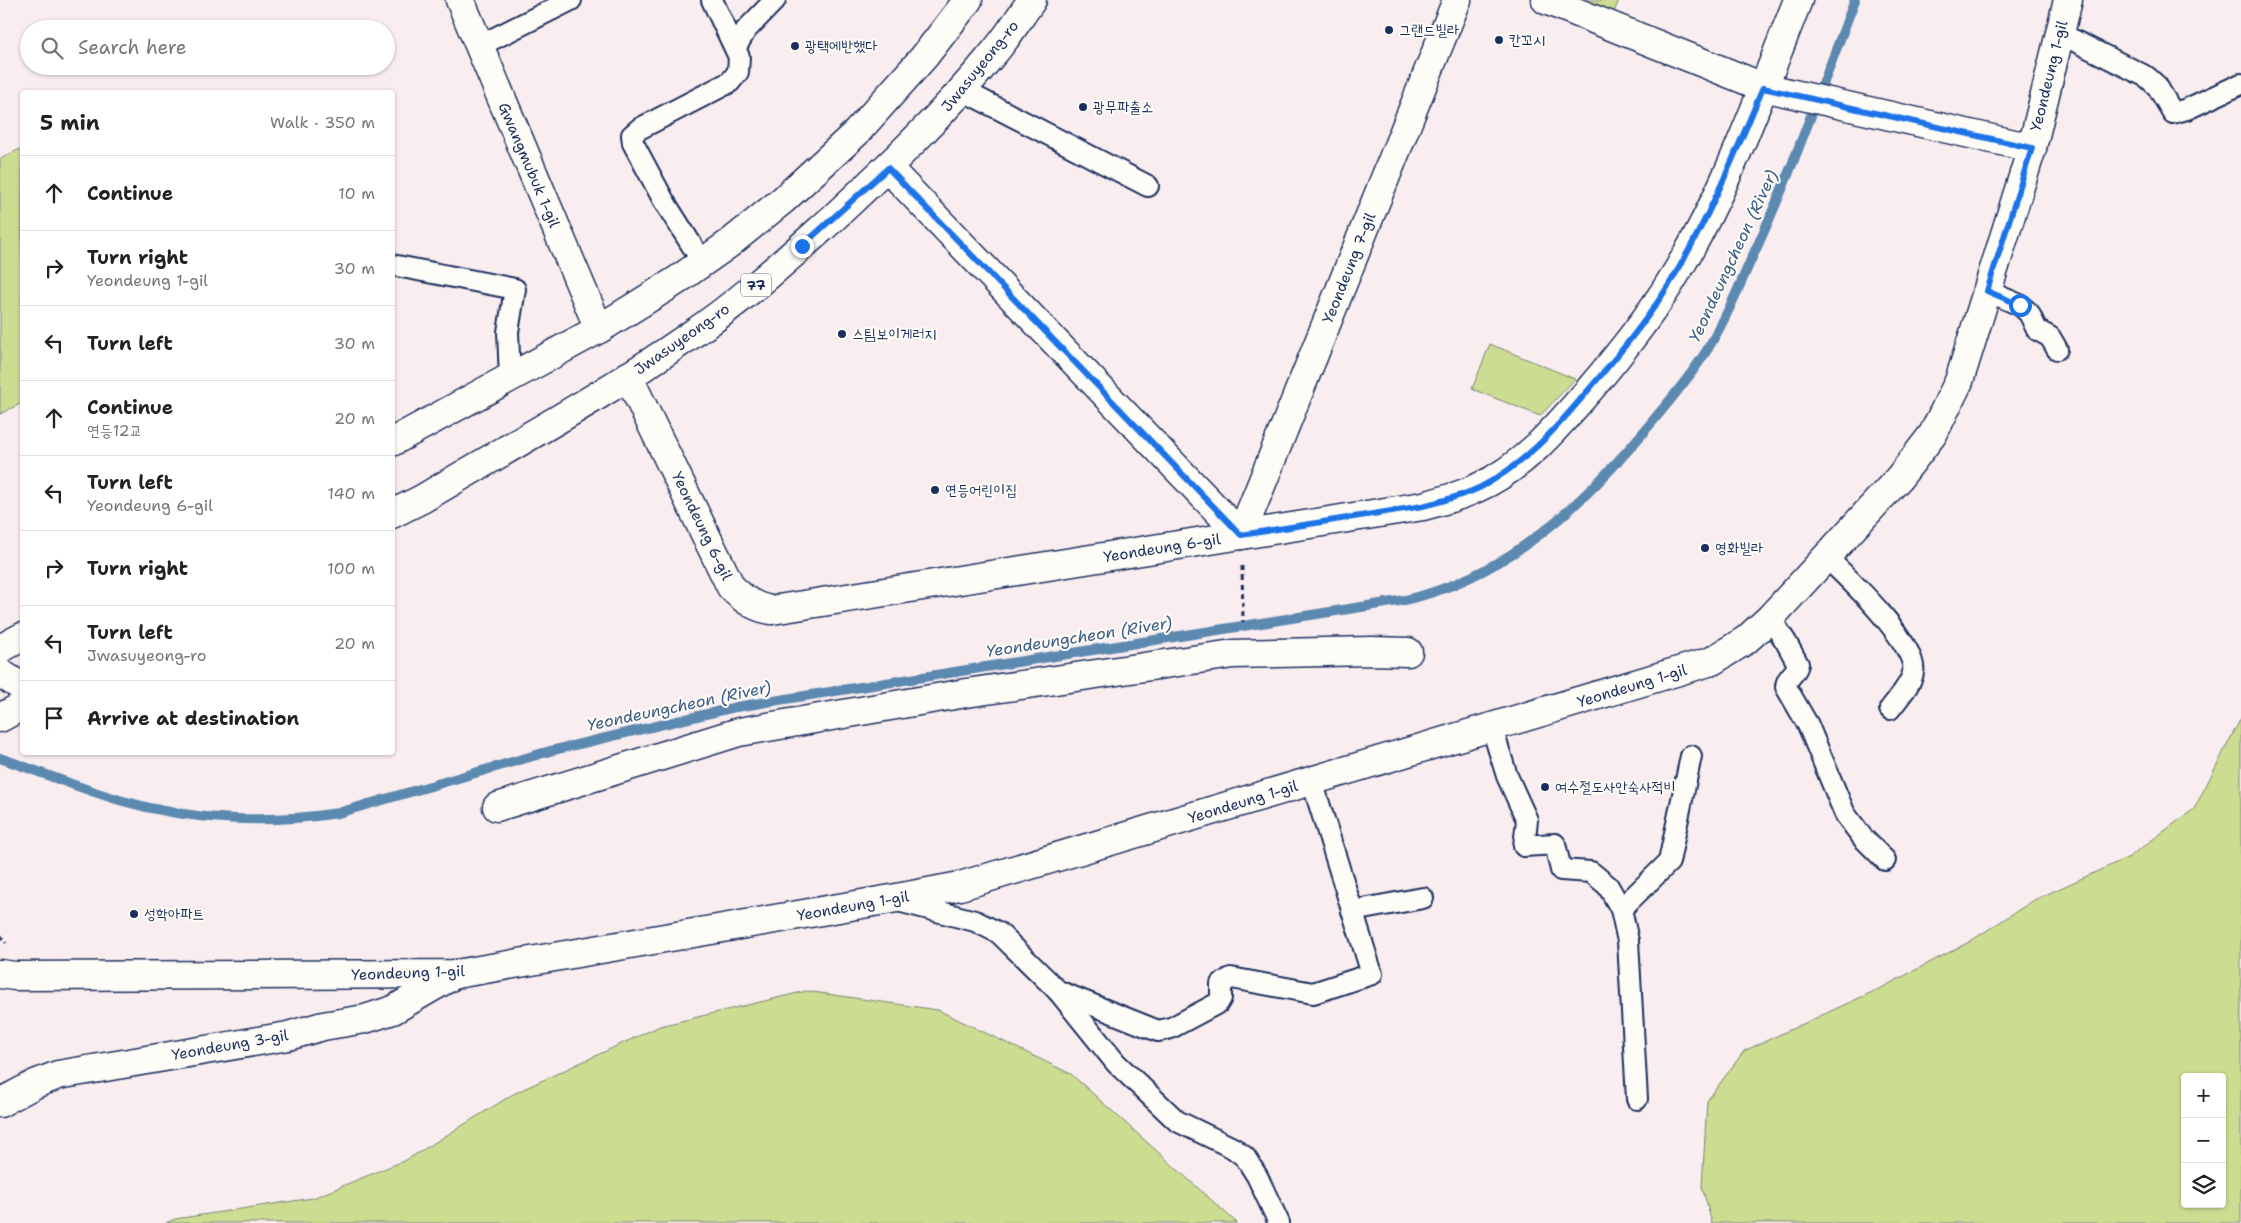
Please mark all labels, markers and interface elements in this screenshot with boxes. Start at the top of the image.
street label: Jwasuyeong-ro [937,16,1023,116]
street label: Yeondeung 1-gil [2026,18,2073,134]
search box [20,20,395,75]
place label: 그랜드빌라 [1399,20,1459,40]
marker: 그랜드빌라 [1383,24,1395,36]
place label: 칸꼬시 [1509,30,1545,50]
icon: search [38,34,66,62]
marker: 칸꼬시 [1493,34,1505,46]
text: Search here [78,35,187,60]
place label: 광택에반했다 [805,36,877,56]
marker: 광택에반했다 [789,40,801,52]
place label: 광무파출소 [1093,97,1153,117]
street label: Gwangmubuk 1-gil [494,99,565,231]
marker: 광무파출소 [1077,101,1089,113]
text: 5 min [40,109,100,137]
text: Walk · 350 m [270,112,375,133]
water label: Yeondeungcheon (River) [1684,166,1782,346]
icon: ahead [40,179,68,207]
text: Continue [87,181,173,206]
text: 10 m [338,183,375,204]
street label: Yeondeung 7-gil [1318,209,1381,326]
route end [791,235,814,258]
text: Turn right [87,245,188,270]
icon: right [40,254,68,282]
text: 30 m [334,258,375,279]
text: Yeondeung 1-gil [87,270,208,291]
road number: 77 [741,274,771,296]
route start [2009,294,2032,317]
street label: Jwasuyeong-ro [630,299,734,379]
place label: 스팀보이게러지 [852,324,937,344]
marker: 스팀보이게러지 [836,328,848,340]
icon: left [40,329,68,357]
text: Turn left [87,331,173,356]
text: 30 m [334,333,375,354]
text: Continue [87,395,173,420]
icon: ahead [40,404,68,432]
text: 20 m [334,408,375,429]
text: 연등12교 [87,420,143,441]
street label: Yeondeung 6-gil [667,469,737,584]
text: Turn left [87,470,173,495]
icon: left [40,479,68,507]
place label: 연등어린이집 [945,480,1017,500]
text: 140 m [328,483,375,504]
marker: 연등어린이집 [929,484,941,496]
text: Yeondeung 6-gil [87,495,213,516]
street label: Yeondeung 6-gil [1102,529,1222,567]
place label: 영화빌라 [1715,538,1763,558]
marker: 영화빌라 [1699,542,1711,554]
icon: right [40,554,68,582]
text: Turn right [87,556,188,581]
text: 100 m [327,558,375,579]
water label: Yeondeungcheon (River) [985,612,1173,662]
text: Turn left [87,620,173,645]
icon: left [40,629,68,657]
text: 20 m [334,633,375,654]
text: Jwasuyeong-ro [87,645,207,666]
street label: Yeondeung 1-gil [1575,660,1690,712]
water label: Yeondeungcheon (River) [585,676,773,736]
icon: arrive [40,704,68,732]
text: Arrive at destination [87,706,299,731]
street label: Yeondeung 1-gil [1186,776,1301,828]
place label: 여수절도사안숙사적비 [1555,777,1676,797]
marker: 여수절도사안숙사적비 [1539,781,1551,793]
street label: Yeondeung 1-gil [795,886,911,926]
place label: 성학아파트 [144,904,204,924]
marker: 성학아파트 [128,908,140,920]
street label: Yeondeung 1-gil [351,961,466,985]
street label: Yeondeung 3-gil [170,1025,290,1065]
map controls [2181,1073,2226,1208]
button: + [2181,1073,2226,1118]
button: − [2181,1118,2226,1163]
button: layers [2181,1163,2226,1208]

